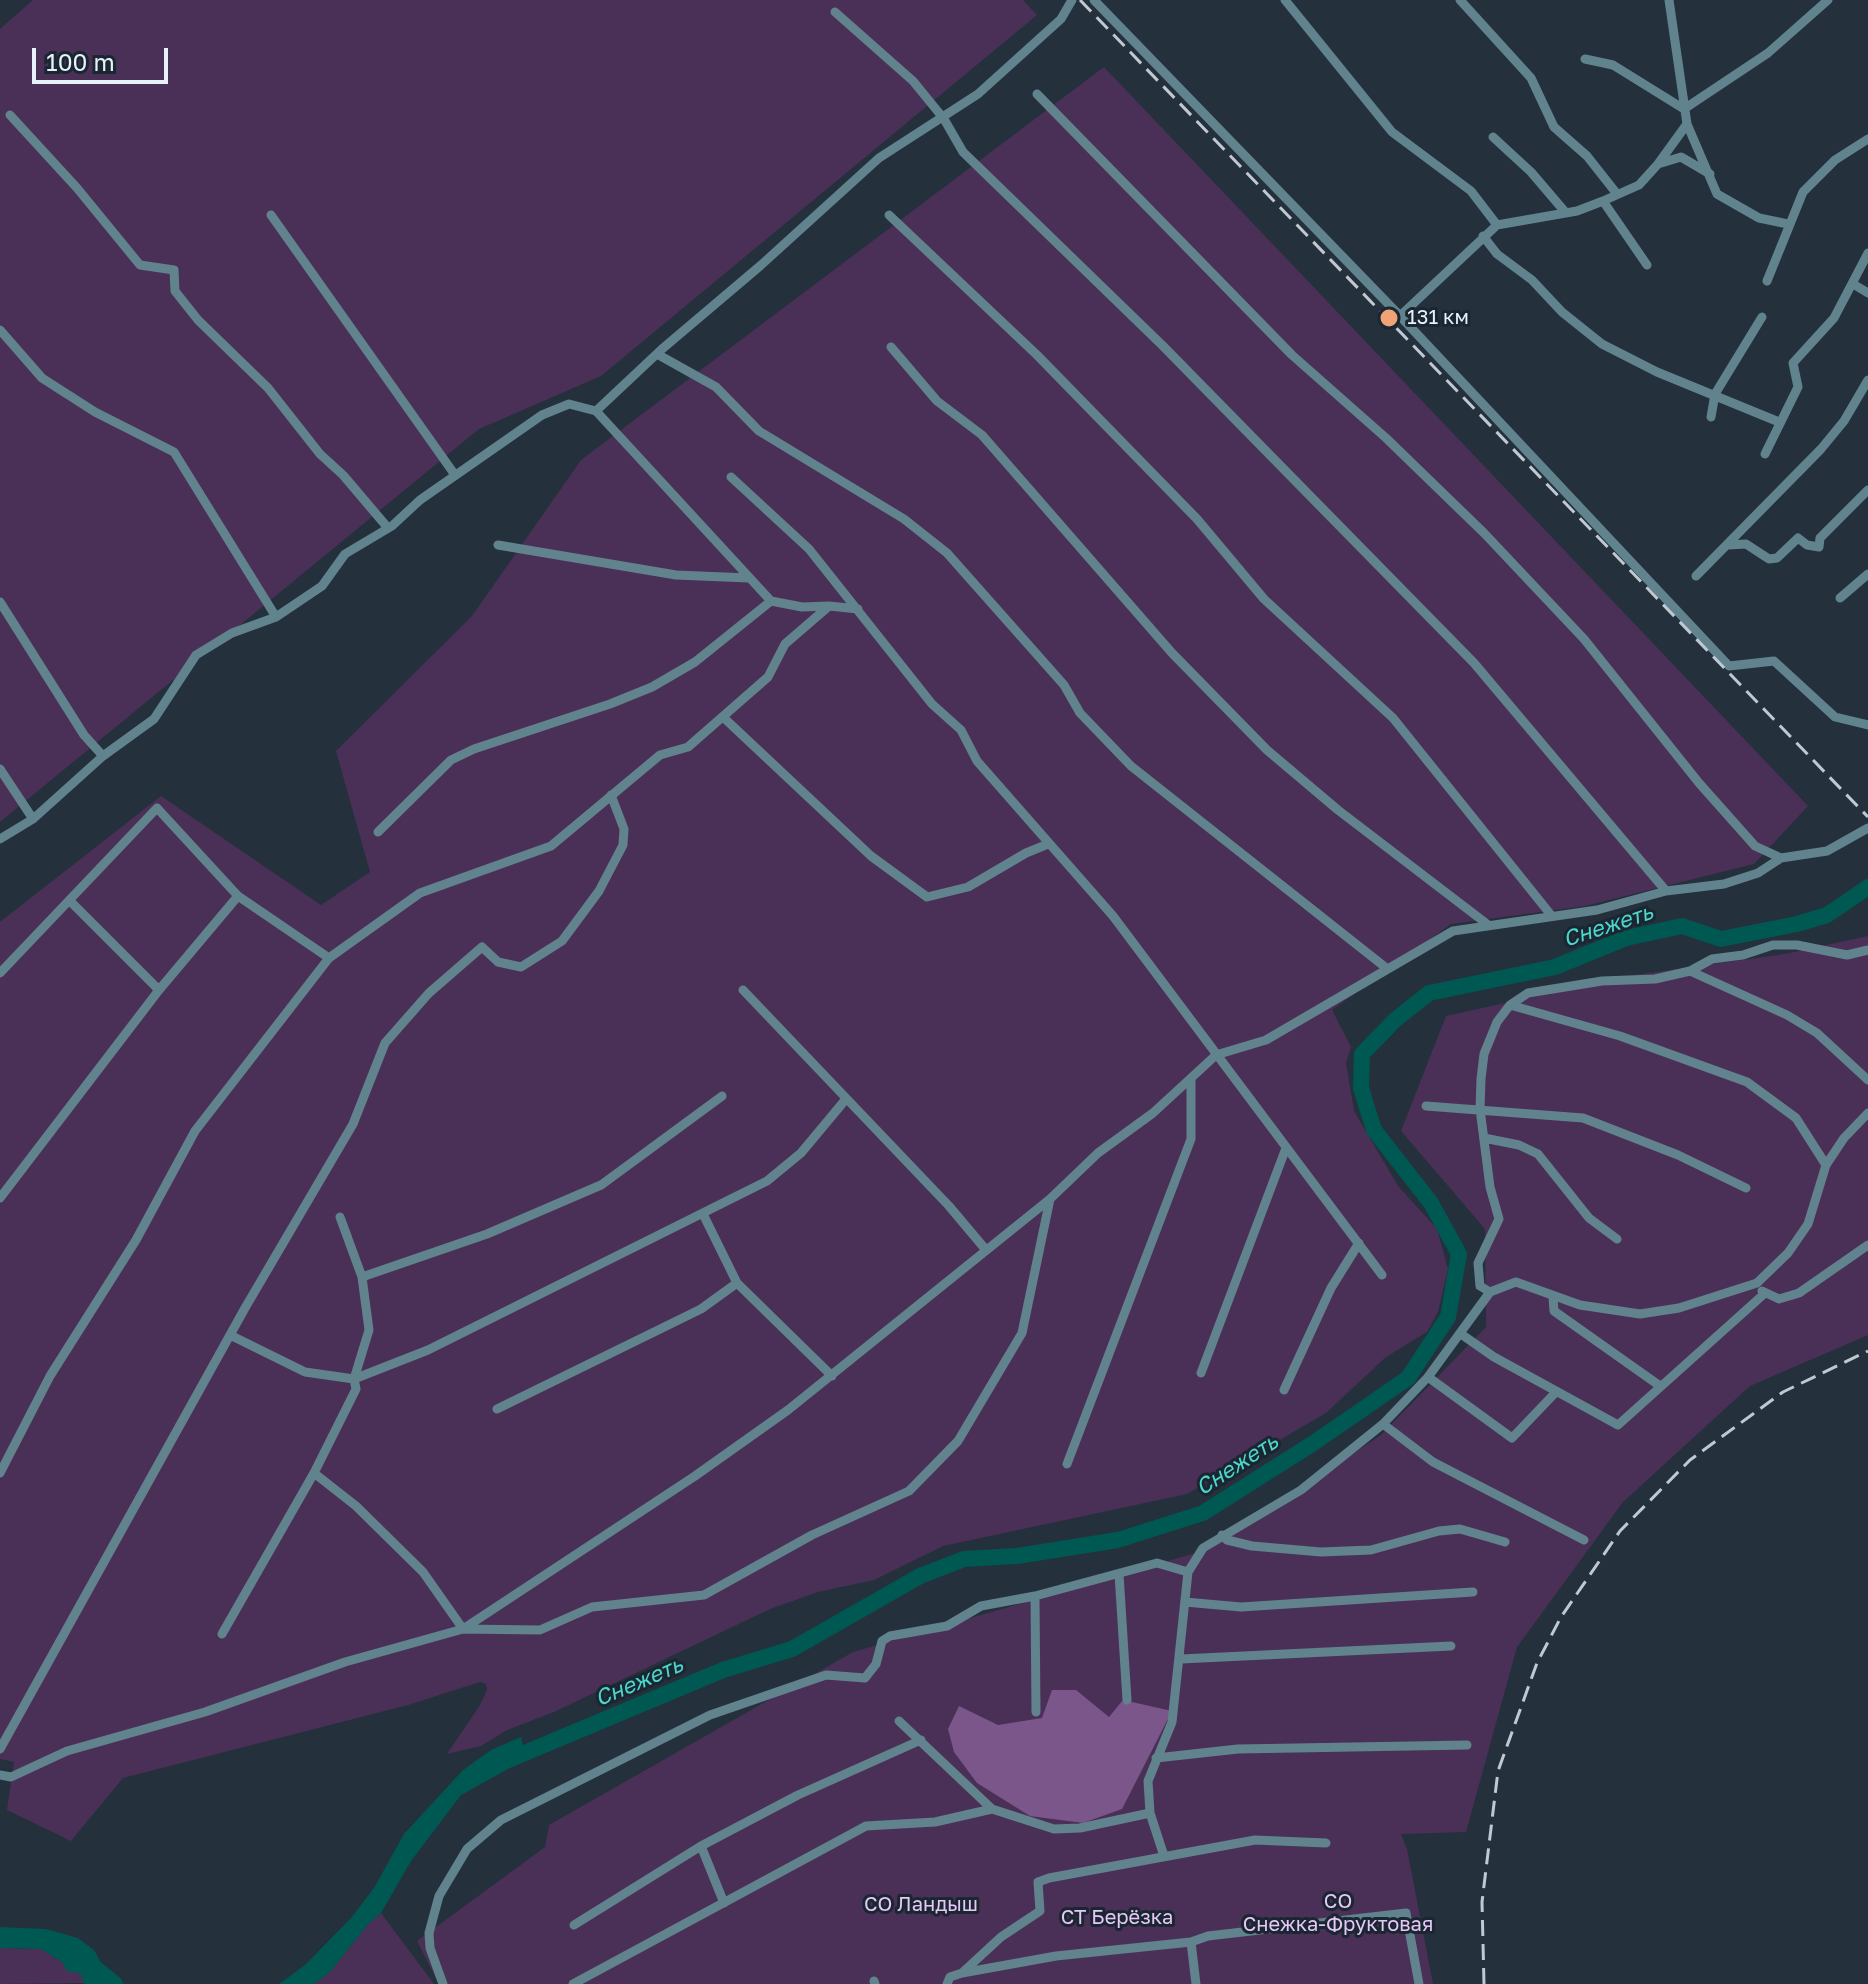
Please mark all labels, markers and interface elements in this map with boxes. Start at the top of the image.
scale bar [36,32,172,82]
text: 100 m [46,47,115,76]
place label: 131 км [1407,306,1469,330]
marker: 131 км [1378,307,1400,329]
water label: Снежеть [1560,899,1656,953]
water label: Снежеть [1191,1429,1283,1501]
water label: Снежеть [591,1652,687,1712]
park label: СО Снежка-Фруктовая [1243,1890,1433,1937]
park label: СО Ландыш [864,1893,978,1917]
park label: СТ Берёзка [1061,1906,1173,1930]

